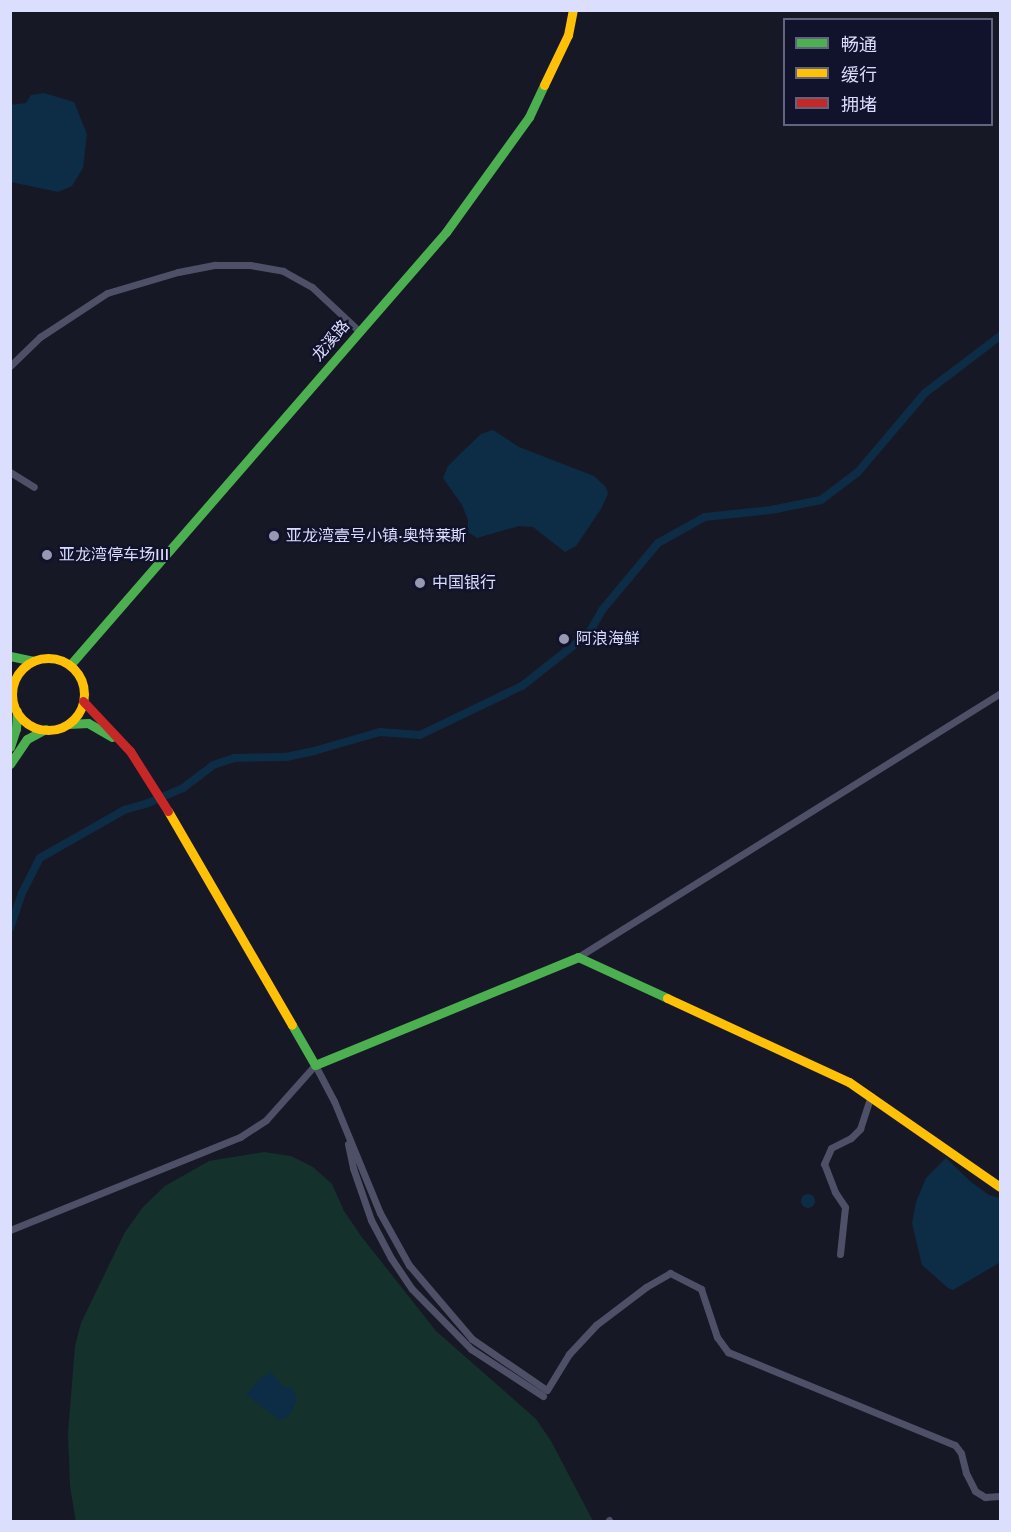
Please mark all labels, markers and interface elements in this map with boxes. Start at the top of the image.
legend [783,18,993,126]
text: 畅通 [841,34,877,56]
text: 缓行 [841,64,877,86]
text: 拥堵 [841,94,877,116]
street label: 龙溪路 [308,317,354,365]
place label: 亚龙湾壹号小镇·奥特莱斯 [286,526,467,546]
marker: 亚龙湾壹号小镇·奥特莱斯 [267,529,281,543]
place label: 亚龙湾停车场III [59,545,169,565]
marker: 亚龙湾停车场III [40,548,54,562]
place label: 中国银行 [432,573,496,593]
marker: 中国银行 [413,576,427,590]
place label: 阿浪海鲜 [576,629,640,649]
marker: 阿浪海鲜 [557,632,571,646]

